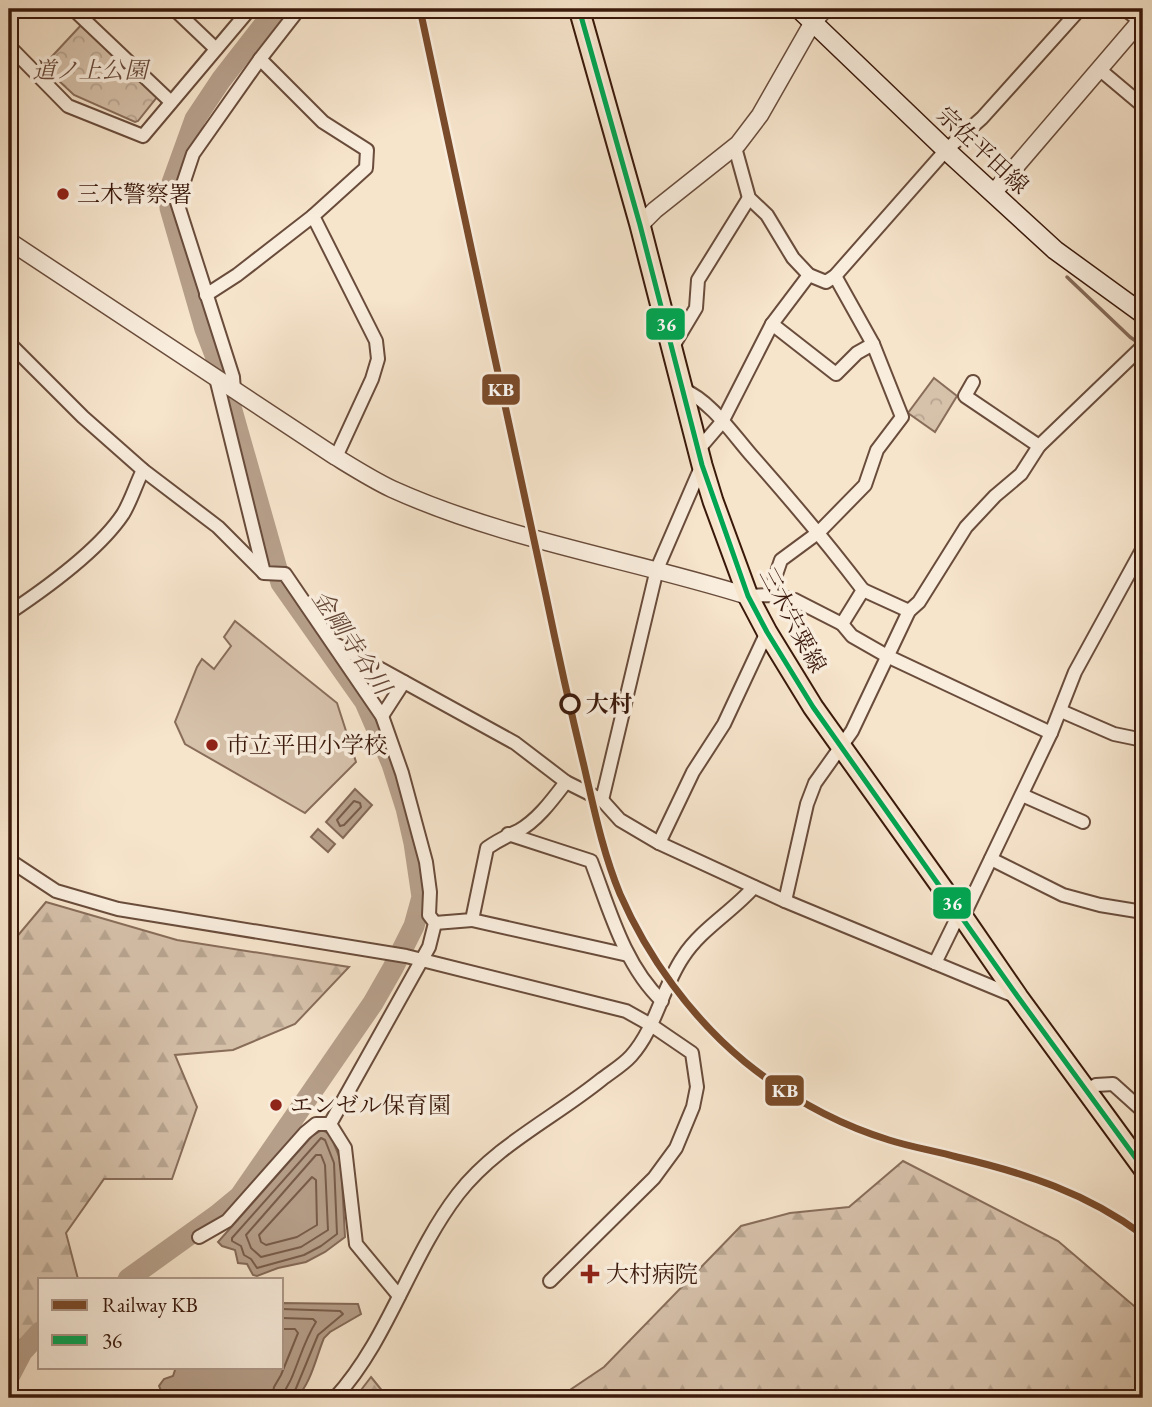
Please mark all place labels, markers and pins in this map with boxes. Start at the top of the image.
place label: 三木警察署 [77,179,192,209]
marker: 三木警察署 [55,186,71,202]
place label: 大村 [586,689,632,719]
marker: 大村 [560,694,580,714]
place label: 市立平田小学校 [226,730,387,760]
marker: 市立平田小学校 [204,737,220,753]
place label: エンゼル保育園 [290,1090,451,1120]
marker: エンゼル保育園 [268,1097,284,1113]
place label: 大村病院 [606,1259,698,1289]
marker: 大村病院 [580,1264,600,1284]

